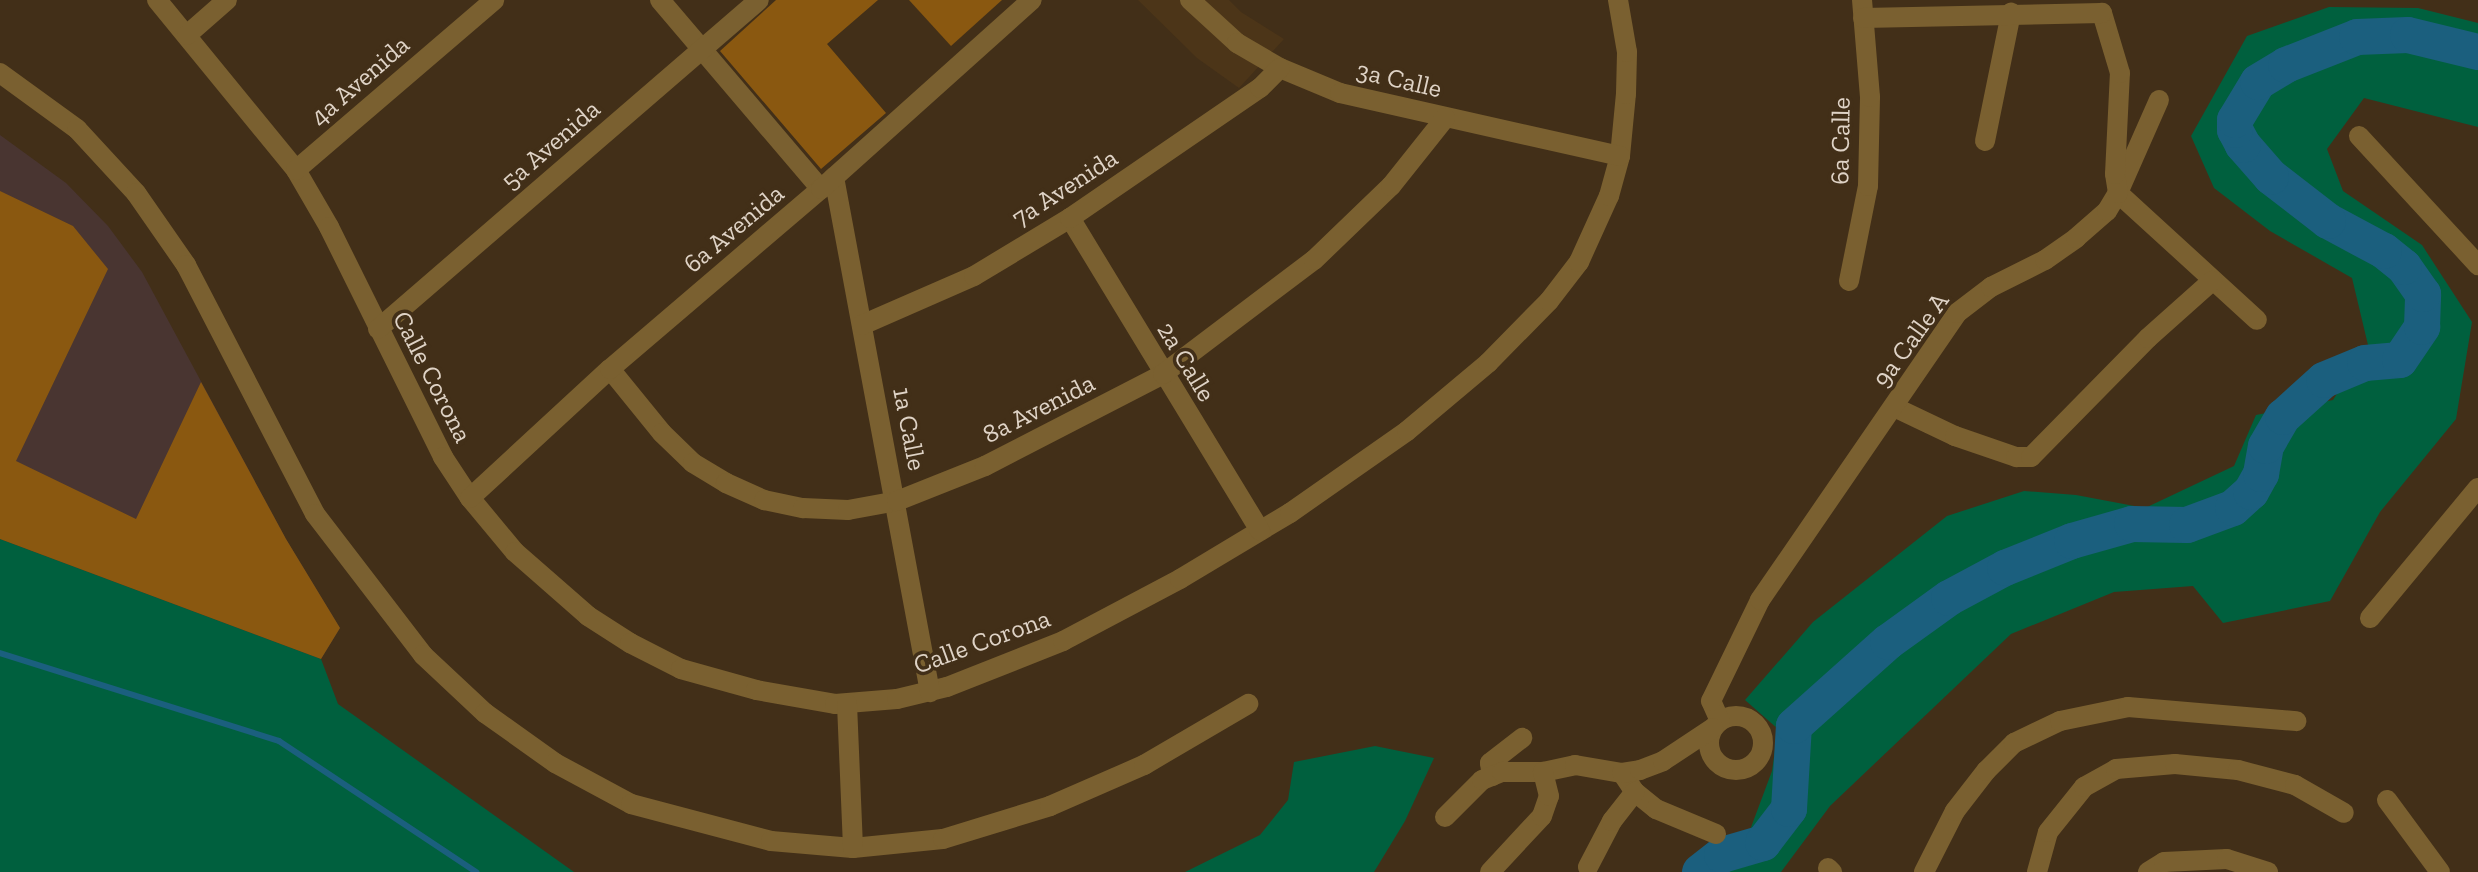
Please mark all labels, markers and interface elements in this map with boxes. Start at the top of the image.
street label: 4a Avenida [304,29,416,133]
street label: 3a Calle [1353,55,1445,105]
street label: 5a Avenida [495,93,607,197]
street label: 6a Calle [1825,97,1857,185]
street label: 7a Avenida [1006,142,1124,234]
street label: 6a Avenida [677,178,791,280]
street label: 9a Calle A [1866,286,1956,394]
street label: Calle Corona [386,306,478,448]
street label: 2a Calle [1150,317,1222,407]
street label: 8a Avenida [978,367,1100,451]
street label: 1a Calle [886,385,932,473]
street label: Calle Corona [909,603,1055,681]

